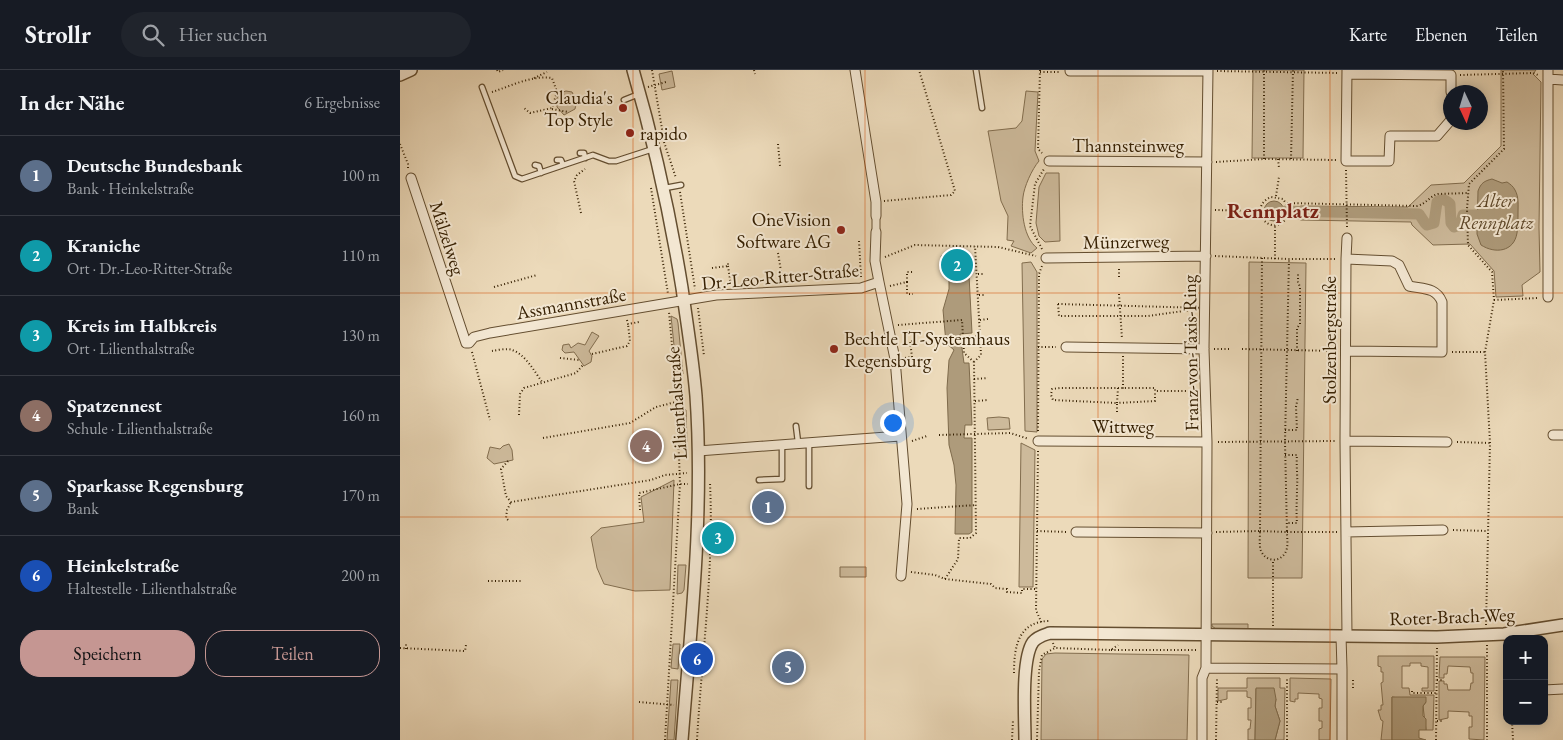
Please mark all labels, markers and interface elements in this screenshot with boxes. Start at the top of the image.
search box [121,12,471,57]
text: Strollr [25,19,91,50]
icon: search [139,21,167,49]
text: Hier suchen [179,22,268,47]
text: Karte [1349,23,1387,46]
text: Ebenen [1415,23,1468,46]
text: Teilen [1496,23,1538,46]
place label: Claudia's Top Style [544,85,613,132]
north arrow [1443,85,1488,130]
text: In der Nähe [20,89,125,116]
text: 6 Ergebnisse [304,92,380,113]
marker: Claudia's Top Style [617,102,629,114]
place label: rapido [640,121,687,146]
marker: rapido [624,127,636,139]
street label: Thannsteinweg [1072,133,1185,158]
text: Deutsche Bundesbank [67,153,242,178]
text: 1 [32,165,40,186]
text: 100 m [341,165,380,186]
text: Bank · Heinkelstraße [67,178,194,199]
park label: Alter Rennplatz [1458,188,1534,235]
district label: Rennplatz [1227,197,1319,224]
street label: Mälzelweg [424,198,471,279]
place label: OneVision Software AG [736,207,831,254]
marker: OneVision Software AG [835,224,847,236]
street label: Münzerweg [1083,228,1170,255]
text: Kraniche [67,233,140,258]
text: 2 [32,245,40,266]
text: 110 m [341,245,380,266]
pin: 2 [941,246,973,284]
street label: Dr.-Leo-Ritter-Straße [700,257,860,296]
text: Ort · Dr.-Leo-Ritter-Straße [67,258,232,279]
street label: Franz-von-Taxis-Ring [1177,274,1204,431]
street label: Stolzenbergstraße [1317,276,1342,404]
street label: Assmannstraße [513,282,628,326]
text: Kreis im Halbkreis [67,313,217,338]
text: 3 [32,325,40,346]
text: 130 m [341,325,380,346]
place label: Bechtle IT-Systemhaus Regensburg [844,326,1010,373]
text: Ort · Lilienthalstraße [67,338,195,359]
marker: Bechtle IT-Systemhaus Regensburg [828,343,840,355]
street label: Lilienthalstraße [660,346,693,460]
text: Spatzennest [67,393,162,418]
text: 4 [32,405,40,426]
text: 160 m [341,405,380,426]
your location [880,410,906,436]
street label: Wittweg [1092,414,1155,439]
text: Schule · Lilienthalstraße [67,418,213,439]
pin: 4 [630,427,662,465]
text: Sparkasse Regensburg [67,473,243,498]
text: 5 [32,485,40,506]
text: 170 m [341,485,380,506]
pin: 1 [752,488,784,526]
text: Bank [67,498,99,519]
pin: 3 [702,519,734,557]
text: Heinkelstraße [67,553,179,578]
text: 6 [32,565,40,586]
text: 200 m [341,565,380,586]
text: Haltestelle · Lilienthalstraße [67,578,237,599]
street label: Roter-Brach-Weg [1389,602,1516,631]
button: Speichern [20,630,195,677]
button: Teilen [205,630,380,677]
map controls [1503,635,1548,725]
button: + [1503,635,1548,680]
pin: 6 [681,640,713,678]
pin: 5 [772,648,804,686]
button: − [1503,680,1548,725]

